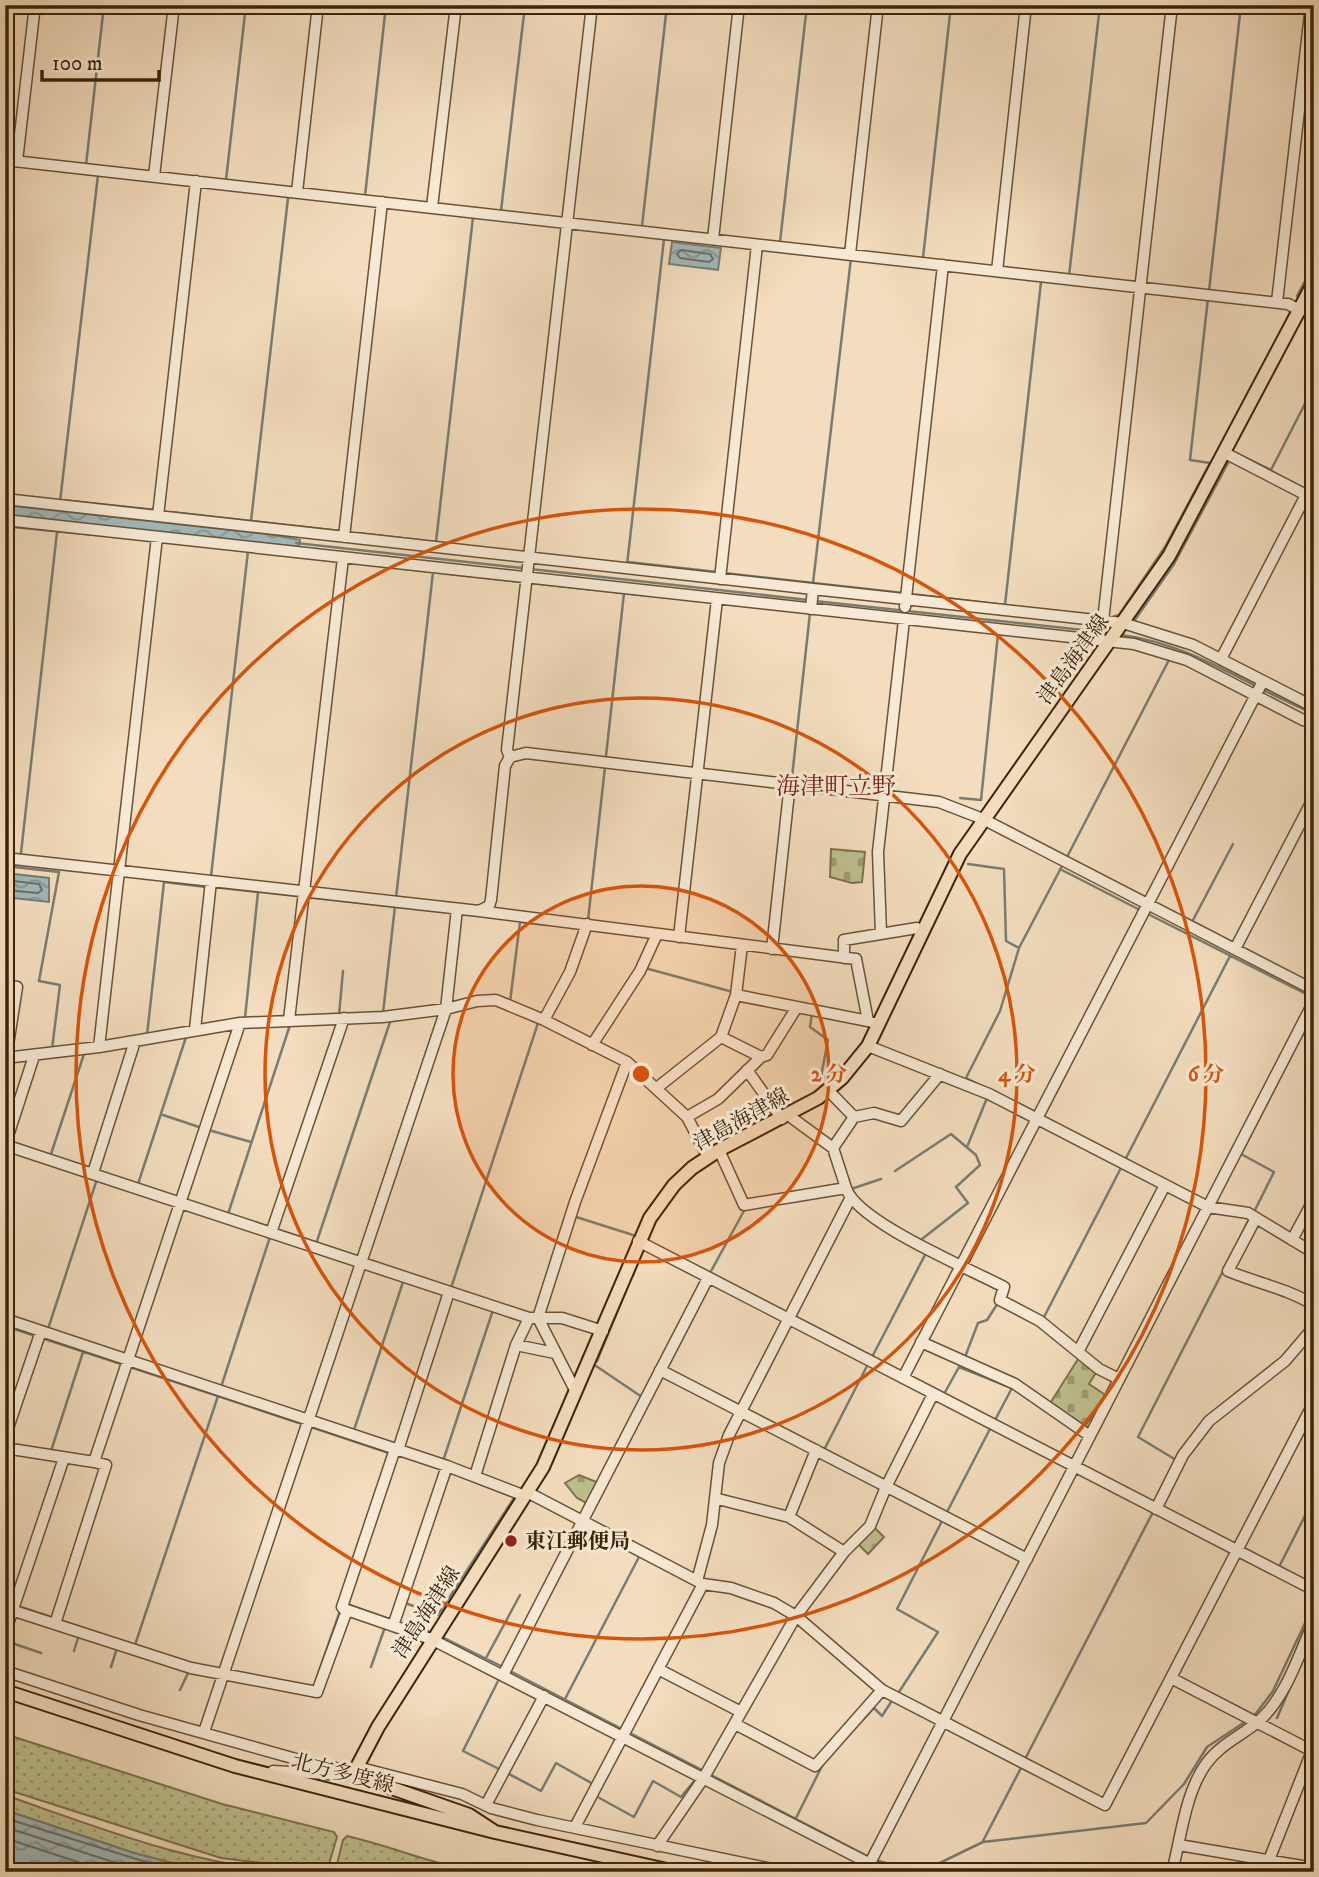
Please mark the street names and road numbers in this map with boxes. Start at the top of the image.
street label: 津島海津線 [1032,609,1115,710]
street label: 津島海津線 [689,1083,794,1157]
street label: 津島海津線 [387,1561,466,1664]
street label: 北方多度線 [289,1749,397,1799]

